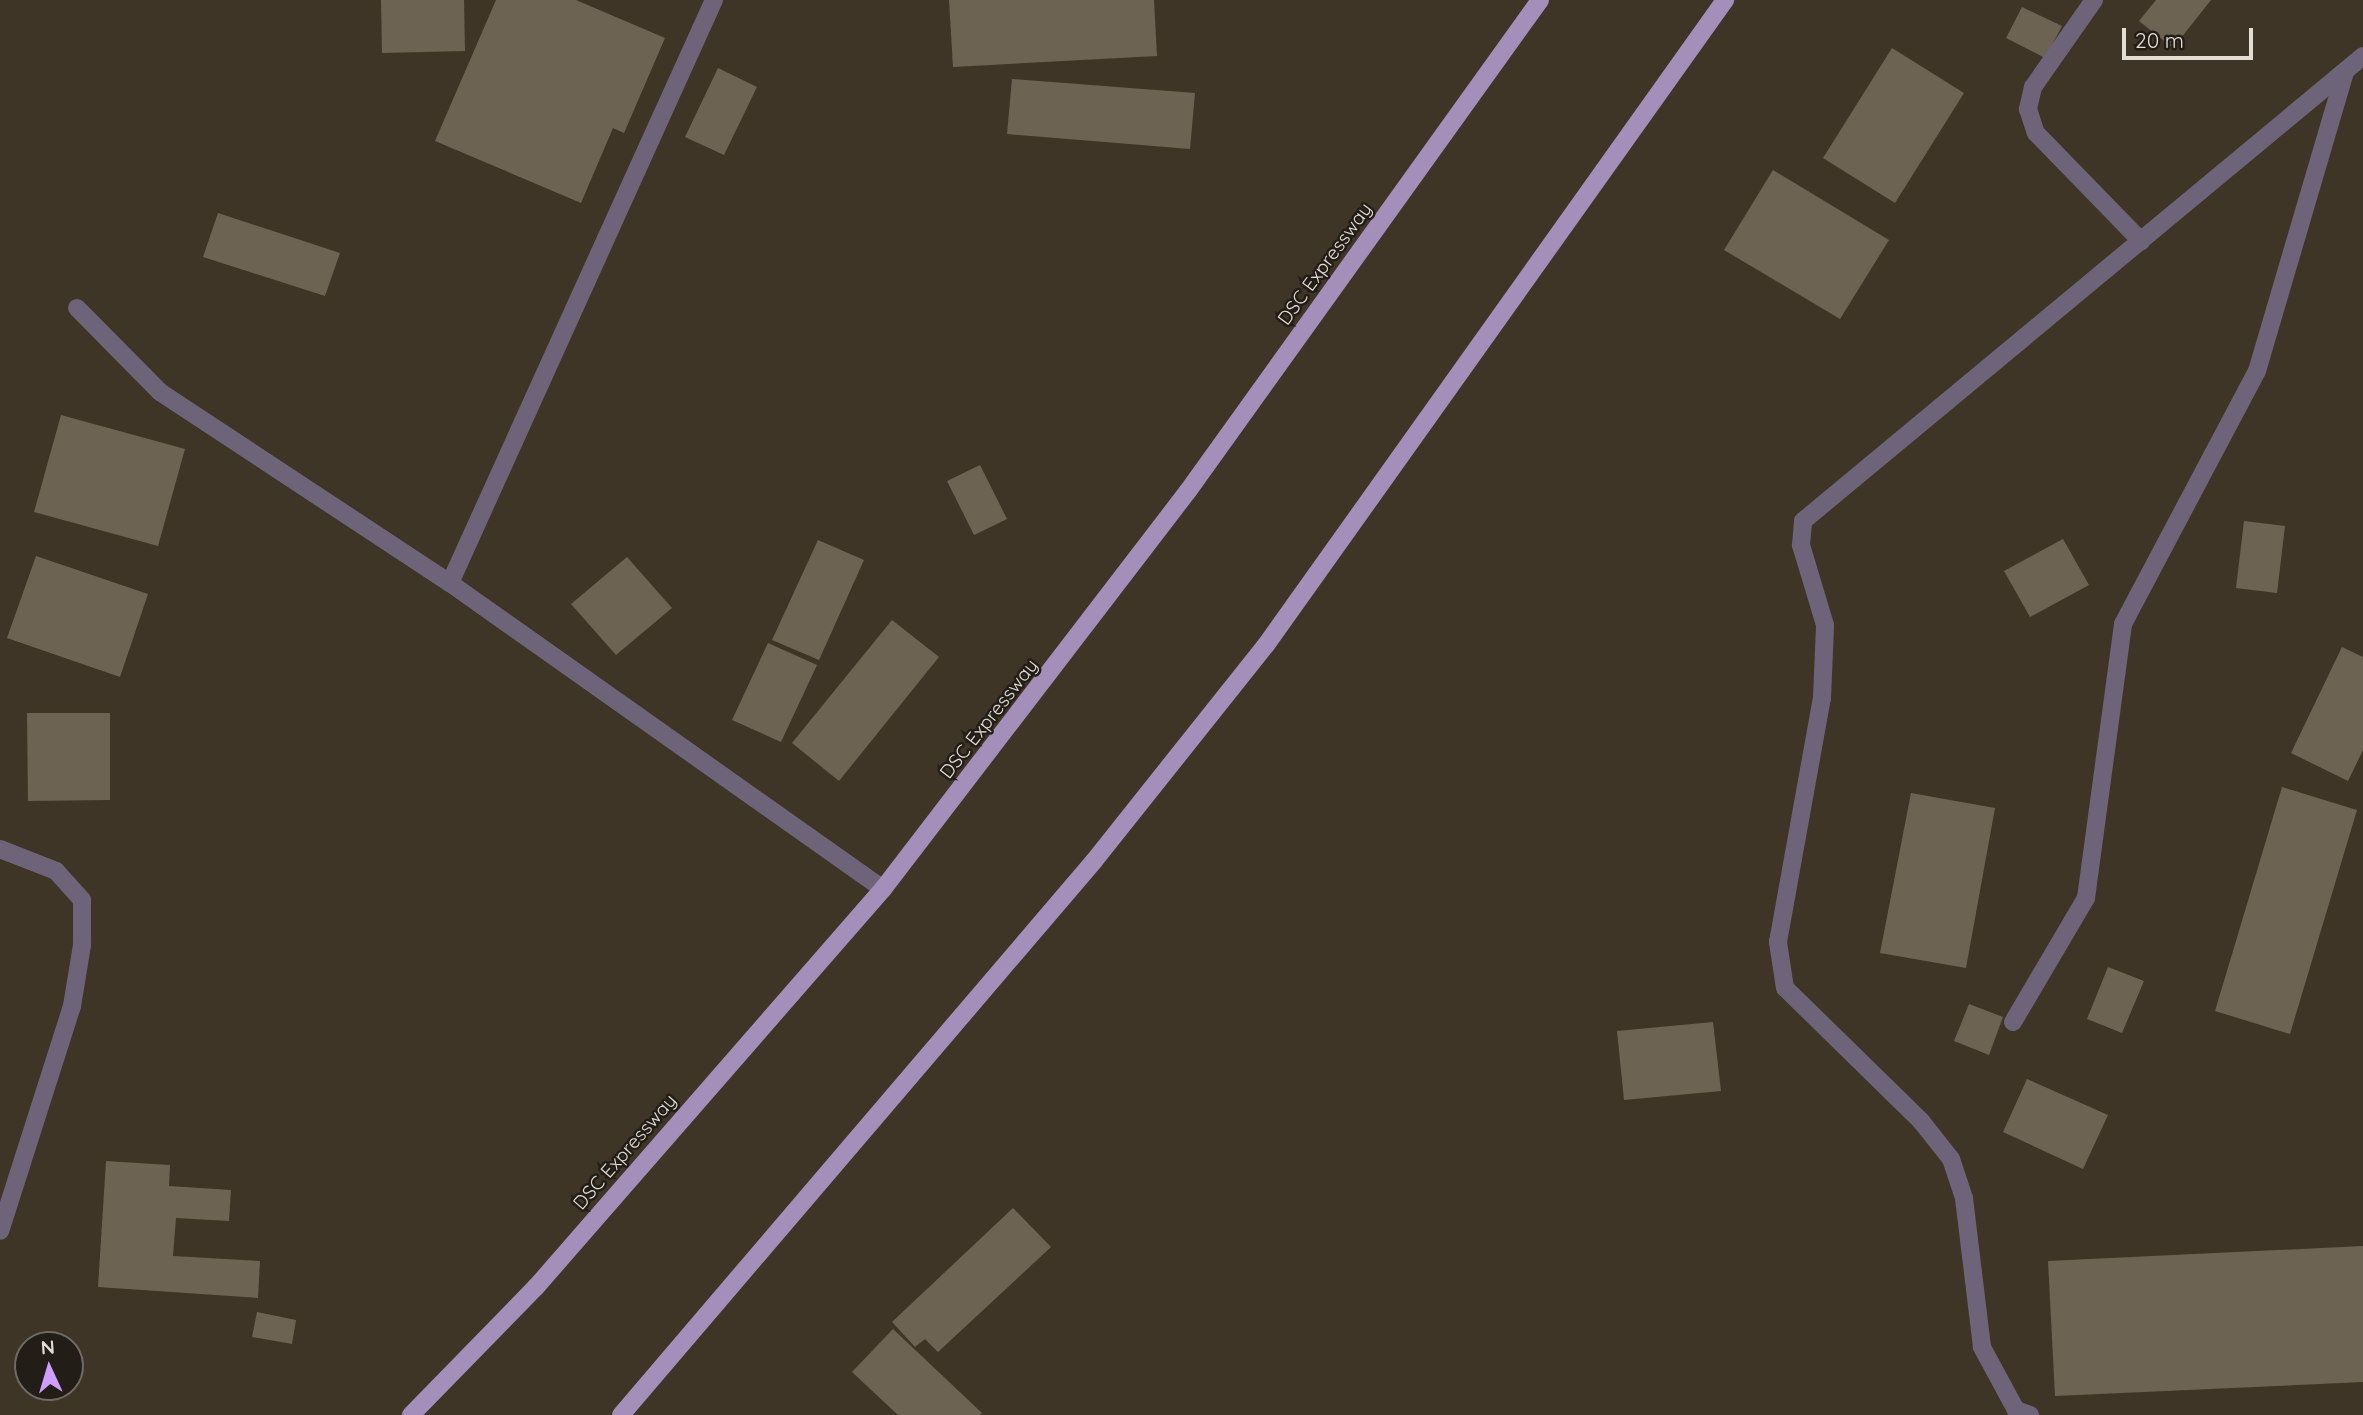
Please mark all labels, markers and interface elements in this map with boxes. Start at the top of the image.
scale bar [2125,14,2256,58]
text: 20 m [2135,27,2184,53]
street label: DSC Expressway [1273,198,1377,330]
street label: DSC Expressway [935,655,1043,783]
street label: DSC Expressway [569,1090,681,1214]
north arrow [14,1331,84,1401]
text: N [40,1335,55,1360]

